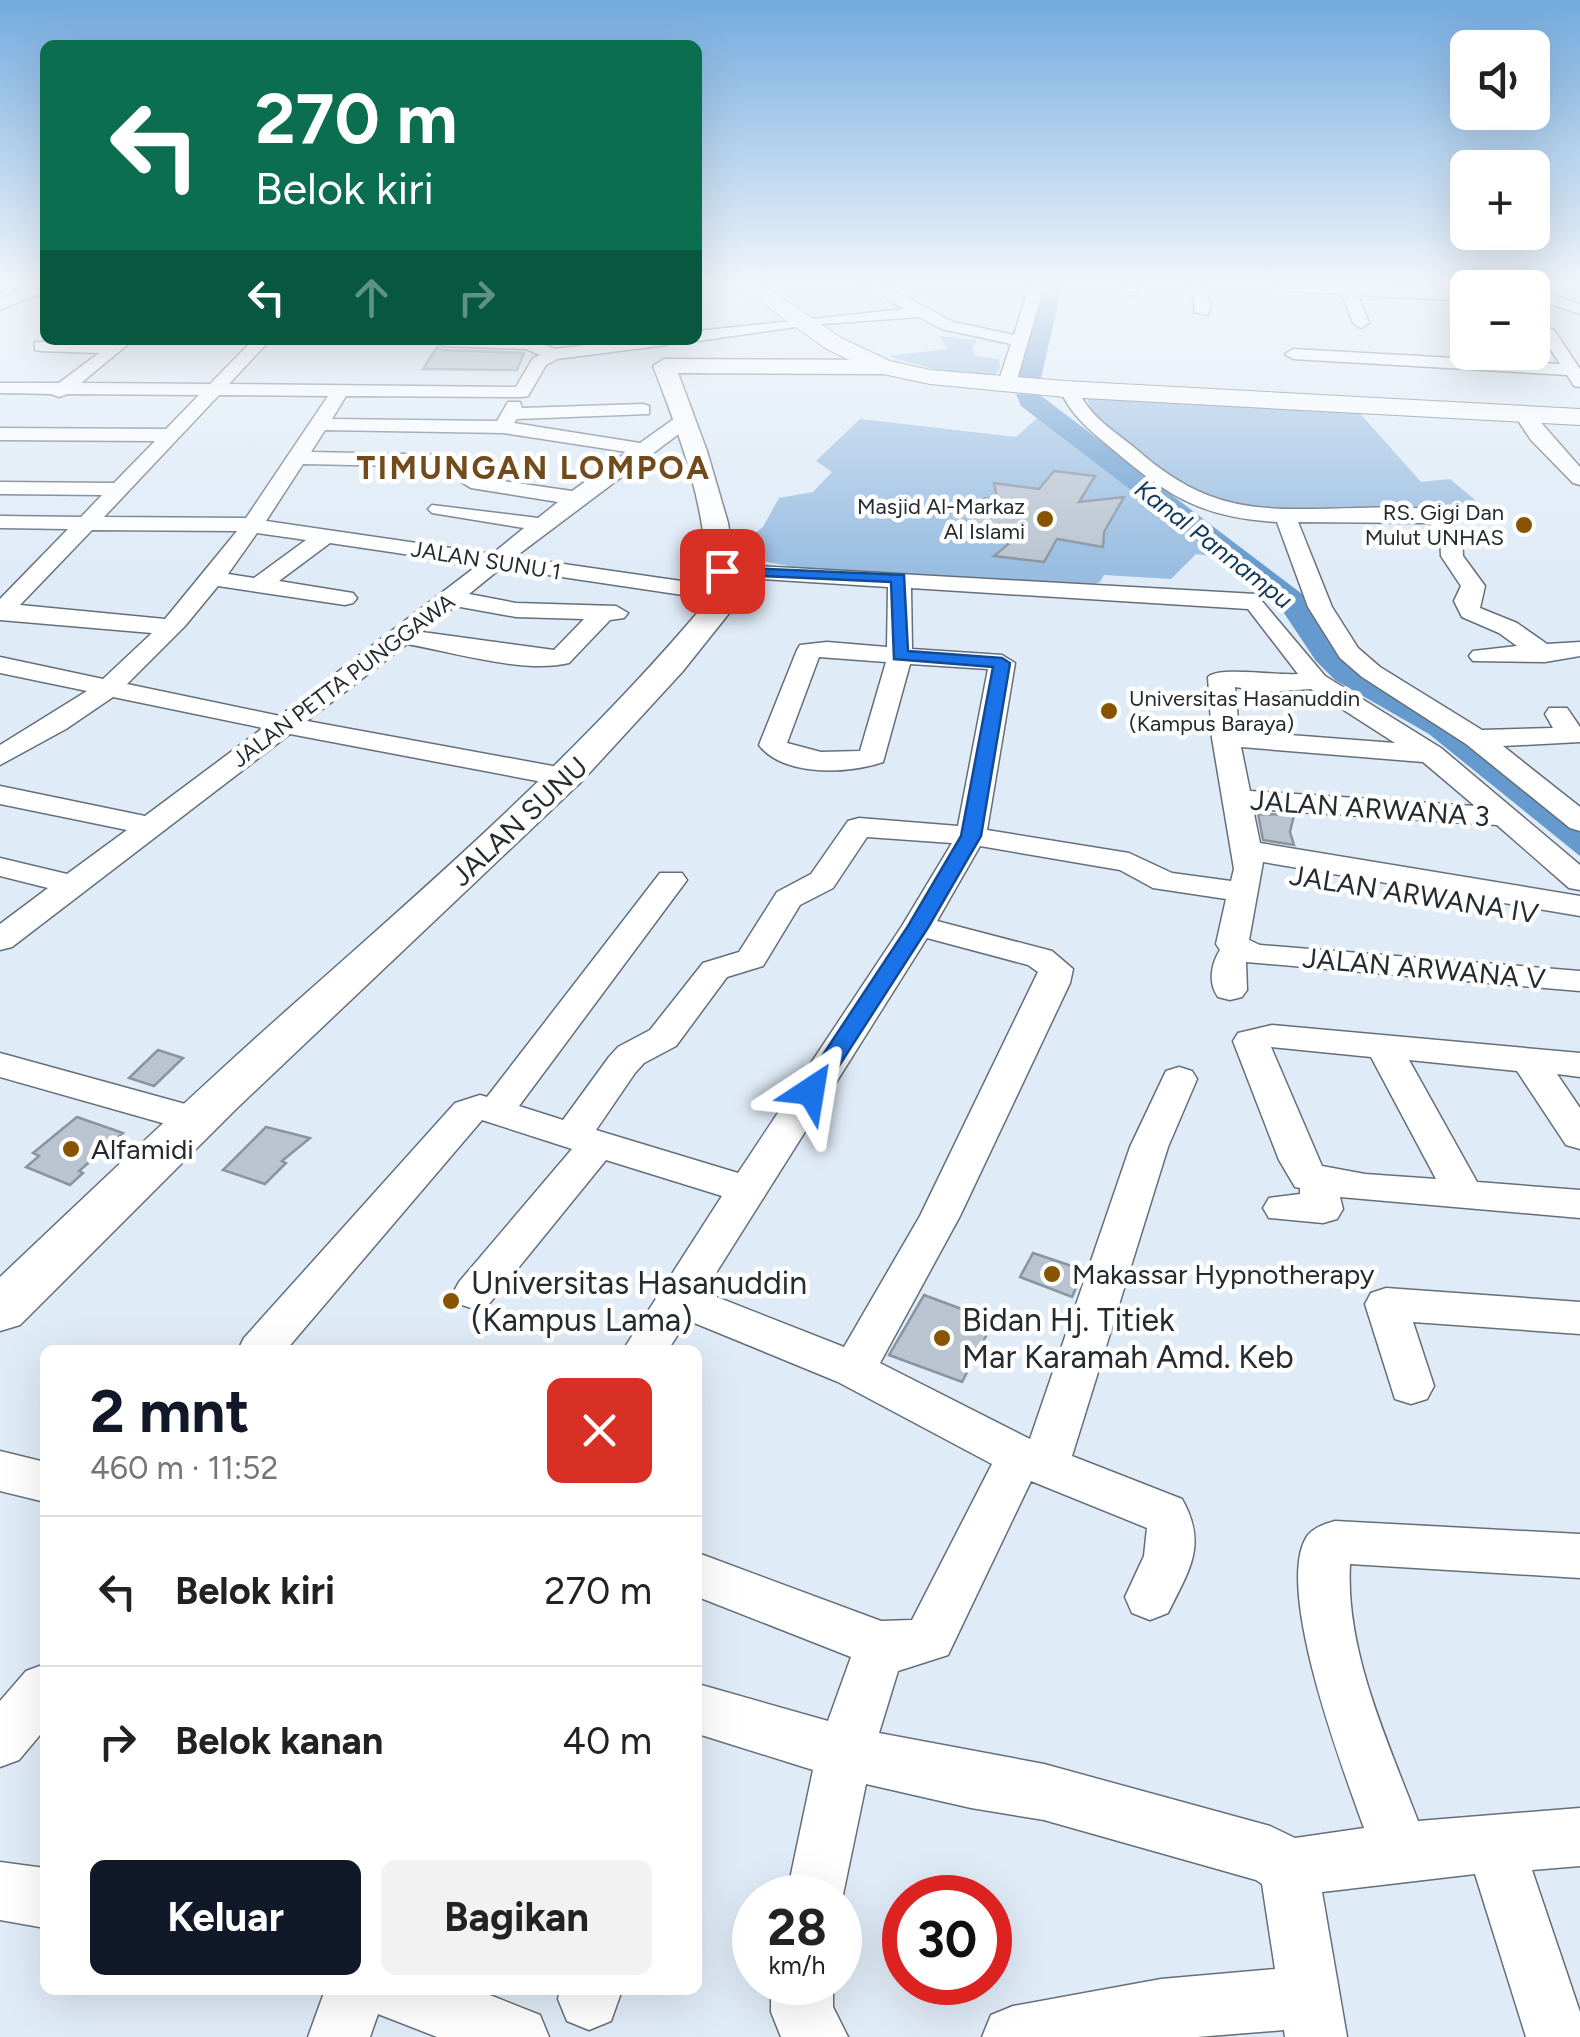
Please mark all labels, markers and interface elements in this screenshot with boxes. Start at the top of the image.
map controls [1450,30,1550,370]
button: sound [1450,30,1550,130]
text: 270 m [255,76,458,161]
icon: left [90,80,220,210]
button: + [1450,150,1550,250]
text: Belok kiri [255,161,434,215]
icon: left [239,270,294,325]
icon: ahead [344,270,399,325]
icon: right [449,270,504,325]
button: − [1450,270,1550,370]
district label: TIMUNGAN LOMPOA [356,449,712,487]
water label: Kanal Pannampu [1129,473,1299,615]
place label: Masjid Al-Markaz Al Islami [857,493,1025,545]
place label: RS. Gigi Dan Mulut UNHAS [1365,499,1504,551]
marker: Masjid Al-Markaz Al Islami [1034,508,1056,530]
marker: RS. Gigi Dan Mulut UNHAS [1513,514,1535,536]
pin [680,529,765,614]
street label: JALAN SUNU 1 [409,535,563,586]
icon: arrive [695,544,750,599]
street label: JALAN PETTA PUNGGAWA [227,588,460,773]
place label: Universitas Hasanuddin (Kampus Baraya) [1129,685,1360,737]
marker: Universitas Hasanuddin (Kampus Baraya) [1098,700,1120,722]
street label: JALAN SUNU [444,749,594,893]
street label: JALAN ARWANA 3 [1249,783,1491,833]
street label: JALAN ARWANA IV [1287,858,1541,931]
street label: JALAN ARWANA V [1301,940,1548,996]
position arrow [759,1039,863,1143]
place label: Alfamidi [91,1132,194,1166]
marker: Alfamidi [60,1138,82,1160]
place label: Makassar Hypnotherapy [1072,1257,1375,1291]
marker: Makassar Hypnotherapy [1041,1263,1063,1285]
place label: Universitas Hasanuddin (Kampus Lama) [471,1264,807,1339]
marker: Universitas Hasanuddin (Kampus Lama) [440,1290,462,1312]
place label: Bidan Hj. Titiek Mar Karamah Amd. Keb [962,1301,1294,1376]
marker: Bidan Hj. Titiek Mar Karamah Amd. Keb [931,1327,953,1349]
text: 2 mnt [90,1375,250,1447]
button: close [547,1378,652,1483]
text: 460 m · 11:52 [90,1449,278,1487]
icon: left [90,1564,145,1619]
text: Belok kiri [175,1568,335,1614]
text: 270 m [544,1568,652,1614]
icon: right [90,1714,145,1769]
text: Belok kanan [175,1718,383,1764]
text: 40 m [562,1718,652,1764]
button: Keluar [90,1860,361,1975]
button: Bagikan [381,1860,652,1975]
speed limit sign: 30 [882,1875,1012,2005]
text: 28 [767,1897,827,1958]
text: km/h [768,1950,826,1980]

